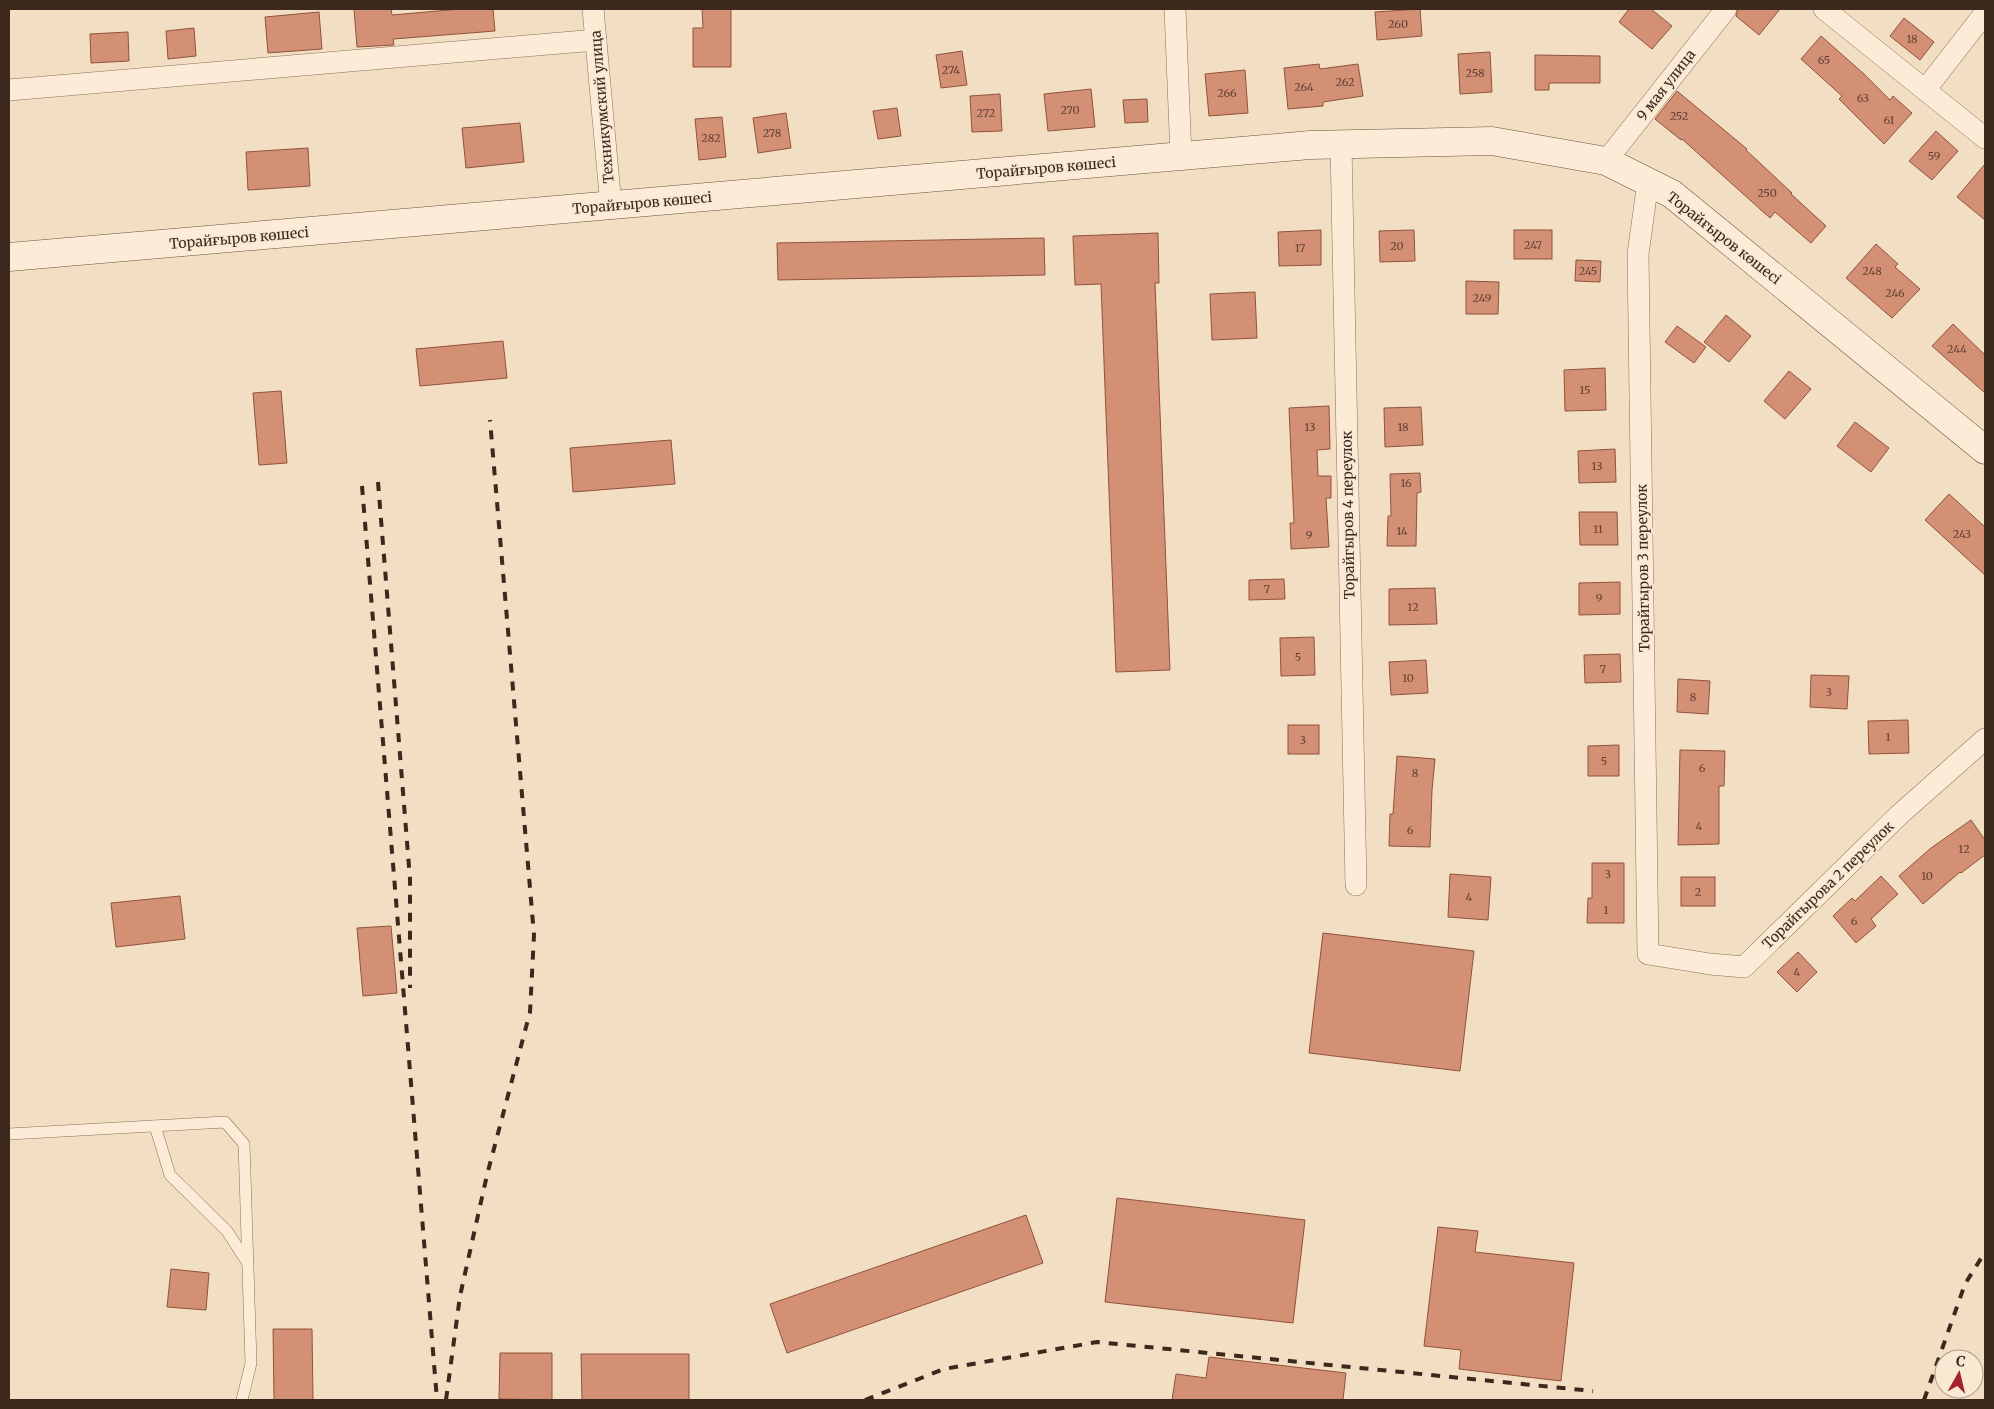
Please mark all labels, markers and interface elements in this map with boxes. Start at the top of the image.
house number: 260 [1388,17,1408,31]
street label: Техникумский улица [586,29,618,184]
house number: 18 [1906,32,1918,46]
street label: 9 мая улица [1633,45,1700,124]
house number: 65 [1818,53,1830,67]
house number: 274 [942,63,960,77]
house number: 258 [1466,66,1485,80]
house number: 262 [1335,75,1355,89]
house number: 264 [1294,80,1314,94]
house number: 266 [1217,86,1237,100]
house number: 63 [1857,91,1869,105]
house number: 270 [1060,103,1080,117]
house number: 272 [977,106,995,120]
house number: 252 [1670,109,1688,123]
house number: 61 [1884,113,1894,127]
house number: 278 [763,126,782,140]
house number: 282 [701,131,721,145]
house number: 59 [1928,149,1941,163]
street label: Торайғыров көшесі [975,153,1117,183]
house number: 250 [1757,186,1777,200]
street label: Торайғыров көшесі [571,188,713,218]
street label: Торайғыров көшесі [1663,188,1785,289]
street label: Торайғыров көшесі [168,223,310,253]
house number: 247 [1524,238,1542,252]
house number: 20 [1390,239,1404,253]
house number: 17 [1295,241,1305,255]
house number: 245 [1579,264,1597,278]
house number: 248 [1862,264,1882,278]
house number: 246 [1885,286,1905,300]
house number: 249 [1473,291,1492,305]
house number: 244 [1947,342,1967,356]
house number: 15 [1579,383,1591,397]
house number: 13 [1305,420,1315,434]
house number: 18 [1397,420,1409,434]
street label: Торайгыров 4 переулок [1338,430,1358,600]
house number: 13 [1592,459,1602,473]
house number: 16 [1400,476,1412,490]
street label: Торайгыров 3 переулок [1633,484,1653,652]
house number: 11 [1593,522,1603,536]
house number: 14 [1396,524,1408,538]
house number: 243 [1953,527,1971,541]
house number: 9 [1306,528,1313,542]
house number: 7 [1264,582,1270,596]
house number: 9 [1596,591,1603,605]
house number: 12 [1407,600,1419,614]
house number: 5 [1295,650,1301,664]
house number: 7 [1600,662,1606,676]
house number: 10 [1402,671,1414,685]
house number: 3 [1826,685,1832,699]
house number: 8 [1690,690,1697,704]
house number: 1 [1886,730,1891,744]
house number: 3 [1300,733,1306,747]
house number: 5 [1601,754,1607,768]
house number: 6 [1699,761,1706,775]
house number: 8 [1412,766,1419,780]
street label: Торайгырова 2 переулок [1758,817,1898,953]
house number: 4 [1696,819,1703,833]
house number: 6 [1407,823,1414,837]
house number: 12 [1958,842,1970,856]
house number: 3 [1605,867,1611,881]
house number: 10 [1921,869,1933,883]
house number: 2 [1695,885,1701,899]
house number: 4 [1466,890,1473,904]
house number: 1 [1604,903,1609,917]
house number: 6 [1851,914,1858,928]
house number: 4 [1794,965,1801,979]
north arrow [1934,1349,1984,1399]
text: С [1955,1352,1967,1371]

